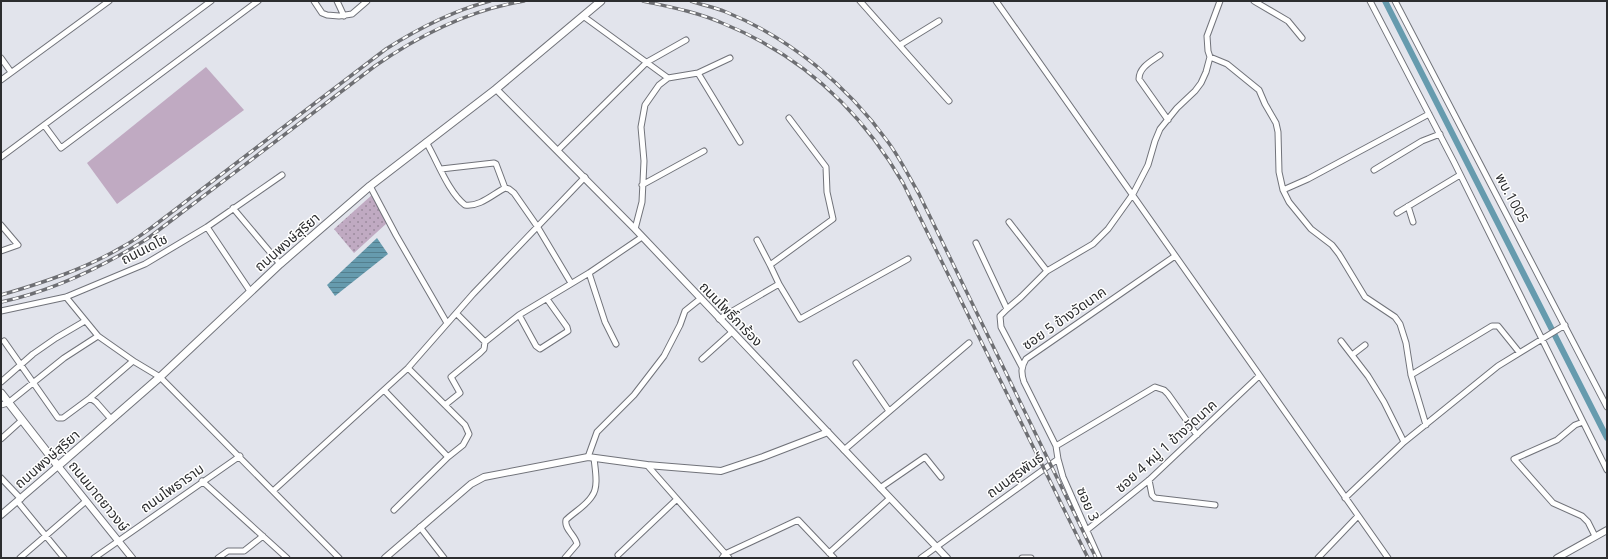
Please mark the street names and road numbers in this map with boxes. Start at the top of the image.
street label: พบ.1005 [1491,170,1533,226]
street label: ถนนพงษ์สุริยา [250,208,323,275]
street label: ถนนเดโช [117,229,170,268]
street label: ถนนโพธิ์การ้อง [696,277,767,350]
street label: ซอย 5 ข้างวัดนาค [1018,282,1110,354]
street label: ซอย 4 หมู่ 1 ข้างวัดนาค [1111,395,1221,496]
street label: ถนนพงษ์สุริยา [10,425,83,492]
street label: ถนนสุรพันธ์ [982,447,1047,502]
street label: ถนนมาตยาวงษ์ [65,456,134,535]
street label: ถนนโพธาราม [136,459,207,517]
street label: ซอย 3 [1073,484,1104,524]

